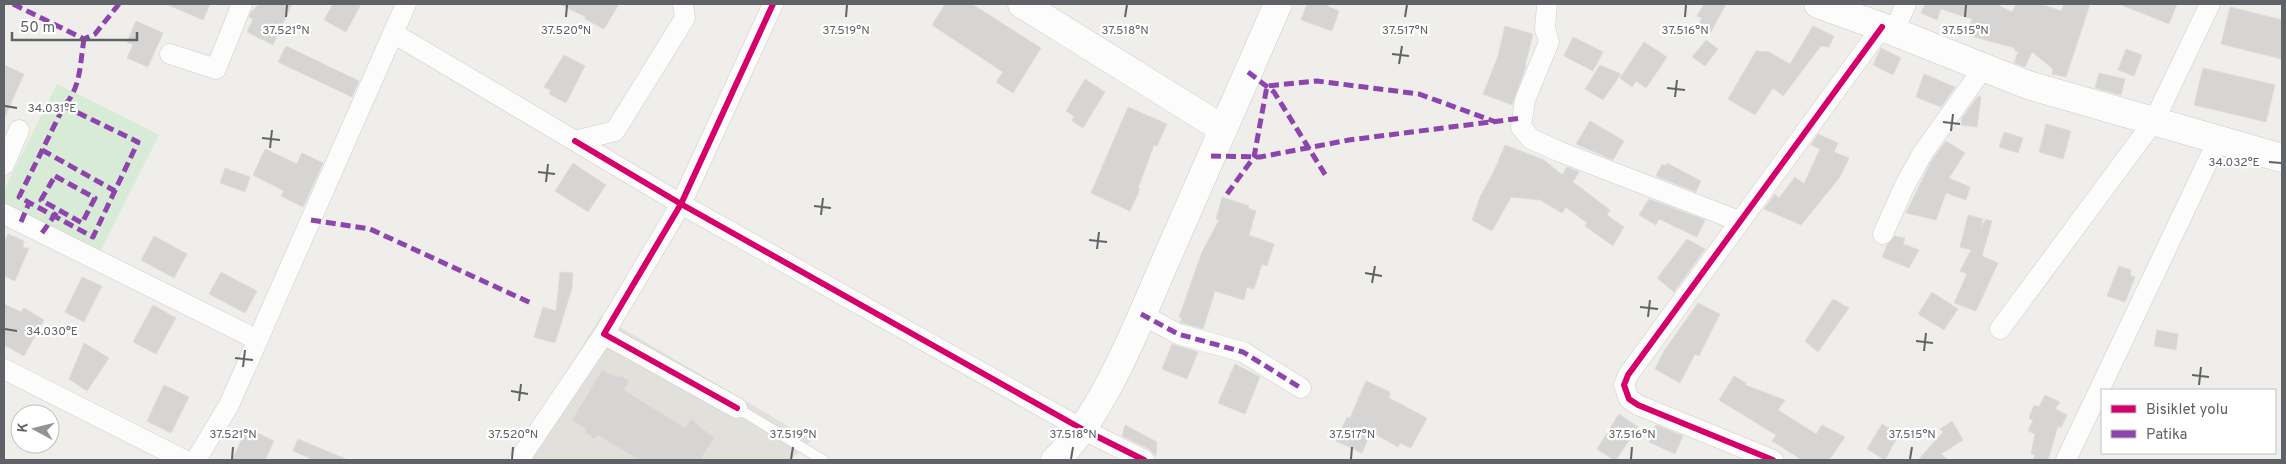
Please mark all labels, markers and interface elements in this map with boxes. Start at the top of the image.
scale bar [12,10,138,42]
text: 50 m [20,19,55,38]
text: 37.521°N [262,23,310,39]
text: 37.520°N [541,23,591,39]
text: 37.519°N [822,23,870,39]
text: 37.518°N [1101,23,1149,39]
text: 37.517°N [1382,23,1428,39]
text: 37.516°N [1661,23,1709,39]
text: 37.515°N [1941,23,1989,39]
text: 34.031°E [28,101,76,117]
text: 34.032°E [2208,155,2260,171]
text: 34.030°E [26,324,78,340]
legend [2101,389,2276,454]
text: Bisiklet yolu [2146,401,2228,420]
north arrow [10,404,60,454]
text: K [15,422,33,434]
text: Patika [2146,426,2187,445]
text: 37.521°N [209,427,257,443]
text: 37.520°N [488,427,538,443]
text: 37.519°N [769,427,817,443]
text: 37.518°N [1049,427,1097,443]
text: 37.517°N [1329,427,1375,443]
text: 37.516°N [1608,427,1656,443]
text: 37.515°N [1888,427,1936,443]

